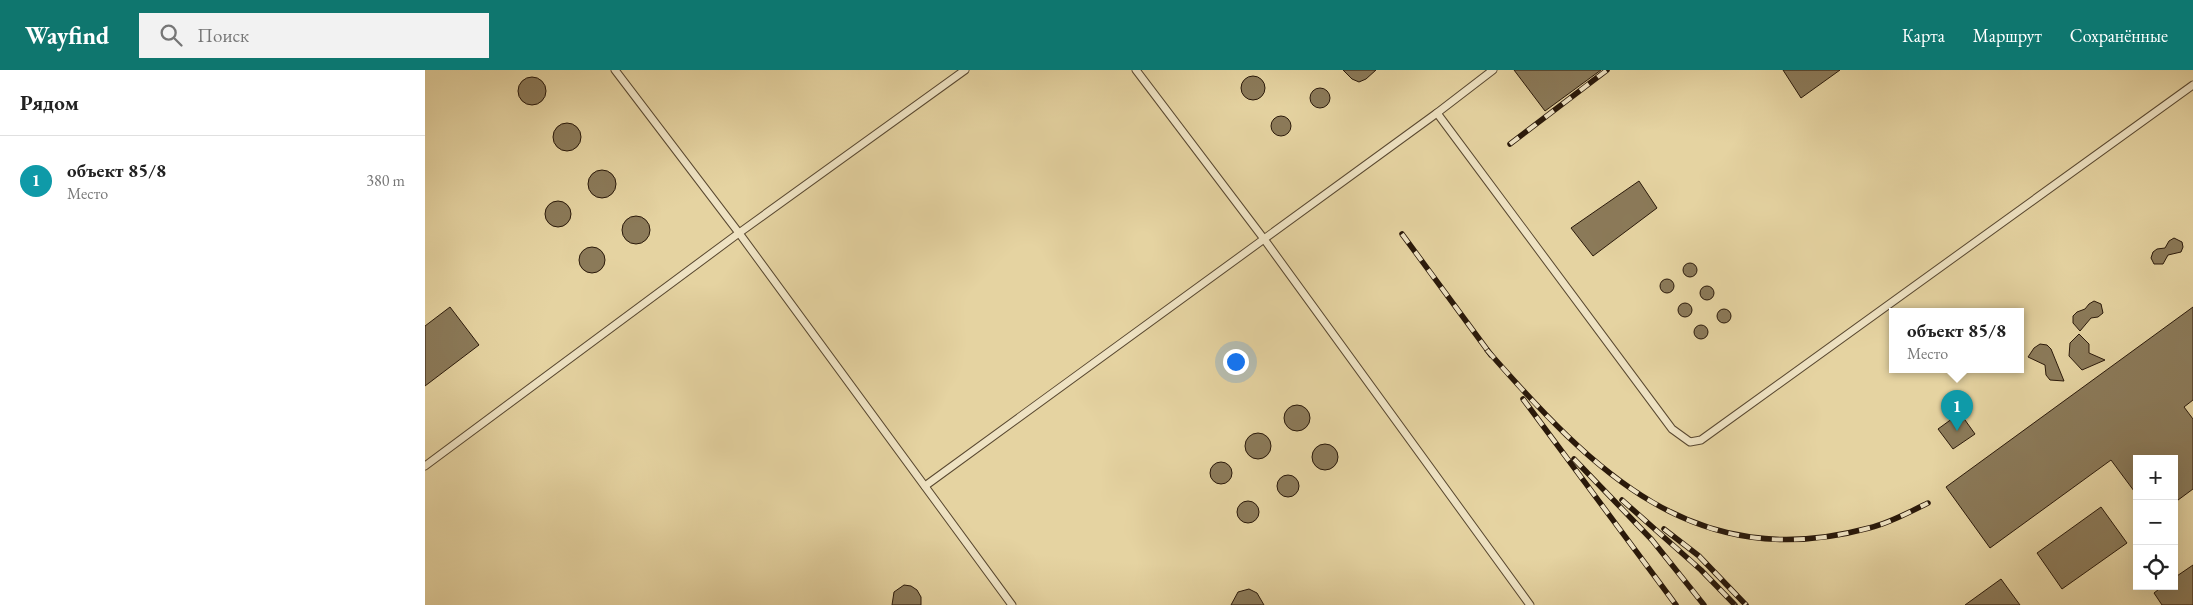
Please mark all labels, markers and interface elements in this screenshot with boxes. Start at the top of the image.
search box [139,13,489,58]
text: Wayfind [25,20,109,51]
icon: search [157,21,185,49]
text: Поиск [197,23,249,48]
text: Карта [1902,24,1945,47]
text: Маршрут [1973,24,2042,47]
text: Сохранённые [2070,24,2168,47]
text: Рядом [20,89,79,116]
text: объект 85/8 [67,158,166,183]
text: 1 [32,170,40,191]
text: 380 m [366,170,405,191]
text: Место [67,183,108,204]
popup [1889,308,2024,373]
text: объект 85/8 [1907,318,2006,343]
text: Место [1907,343,1948,364]
your location [1223,349,1249,375]
pin: 1 [1941,390,1973,431]
map controls [2133,455,2178,590]
button: + [2133,455,2178,500]
button: − [2133,500,2178,545]
button: locate [2133,545,2178,590]

